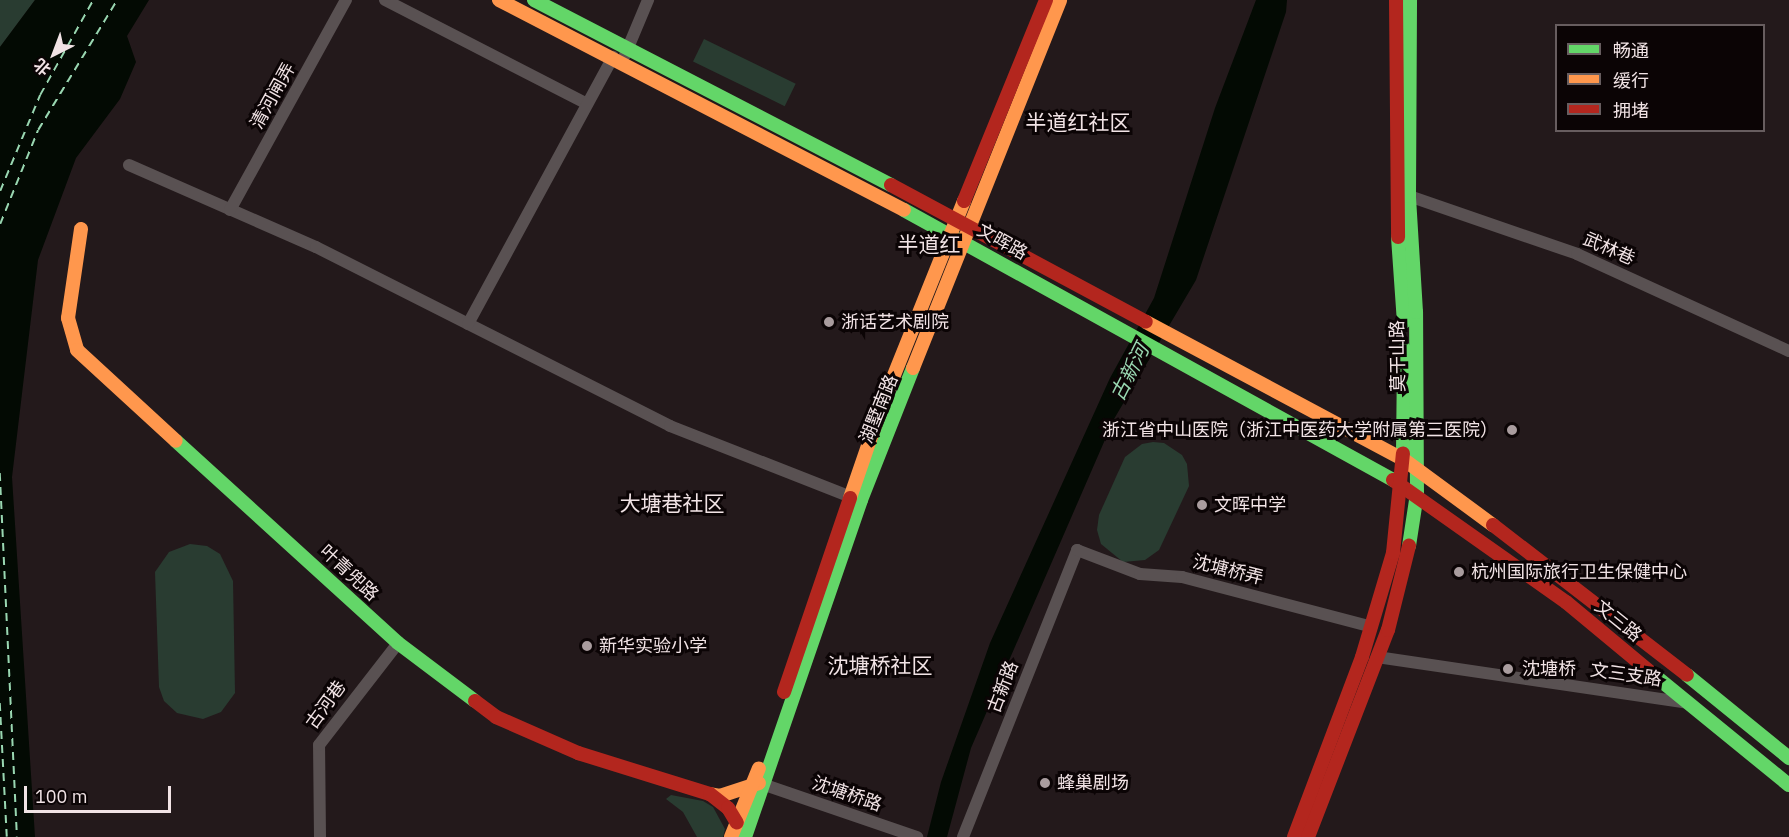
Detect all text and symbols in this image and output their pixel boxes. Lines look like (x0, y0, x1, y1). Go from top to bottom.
north arrow (24, 24, 84, 84)
legend (1555, 24, 1765, 132)
text: 畅通 (1613, 39, 1649, 62)
text: 北 (29, 55, 55, 80)
street label: 清河闸弄 (246, 59, 300, 133)
text: 缓行 (1613, 69, 1649, 92)
text: 拥堵 (1613, 99, 1649, 122)
district label: 半道红社区 (1026, 109, 1130, 135)
street label: 文晖路 (973, 219, 1031, 265)
street label: 武林巷 (1580, 228, 1638, 270)
district label: 半道红 (898, 231, 960, 257)
place label: 浙话艺术剧院 (841, 311, 949, 333)
marker: 浙话艺术剧院 (822, 315, 836, 329)
street label: 莫干山路 (1387, 320, 1409, 392)
water label: 古新河 (1105, 340, 1153, 404)
street label: 湖墅南路 (856, 372, 902, 446)
place label: 浙江省中山医院（浙江中医药大学附属第三医院） (1102, 419, 1498, 441)
marker: 浙江省中山医院（浙江中医药大学附属第三医院） (1503, 421, 1521, 439)
district label: 大塘巷社区 (620, 490, 724, 516)
place label: 文晖中学 (1214, 494, 1286, 516)
marker: 文晖中学 (1195, 498, 1209, 512)
street label: 叶青兜路 (315, 541, 383, 605)
street label: 沈塘桥弄 (1190, 551, 1266, 589)
place label: 杭州国际旅行卫生保健中心 (1471, 561, 1687, 583)
marker: 杭州国际旅行卫生保健中心 (1452, 565, 1466, 579)
street label: 文三路 (1590, 596, 1646, 646)
place label: 新华实验小学 (599, 635, 707, 657)
marker: 新华实验小学 (580, 639, 594, 653)
district label: 沈塘桥社区 (828, 652, 932, 678)
street label: 古新路 (983, 658, 1023, 716)
place label: 沈塘桥 (1522, 658, 1576, 680)
street label: 文三支路 (1589, 659, 1663, 691)
marker: 沈塘桥 (1499, 660, 1517, 678)
street label: 古河巷 (301, 677, 351, 733)
street label: 沈塘桥路 (809, 772, 885, 816)
place label: 蜂巢剧场 (1057, 772, 1129, 794)
scale bar (27, 774, 174, 812)
marker: 蜂巢剧场 (1038, 776, 1052, 790)
text: 100 m (35, 785, 87, 808)

